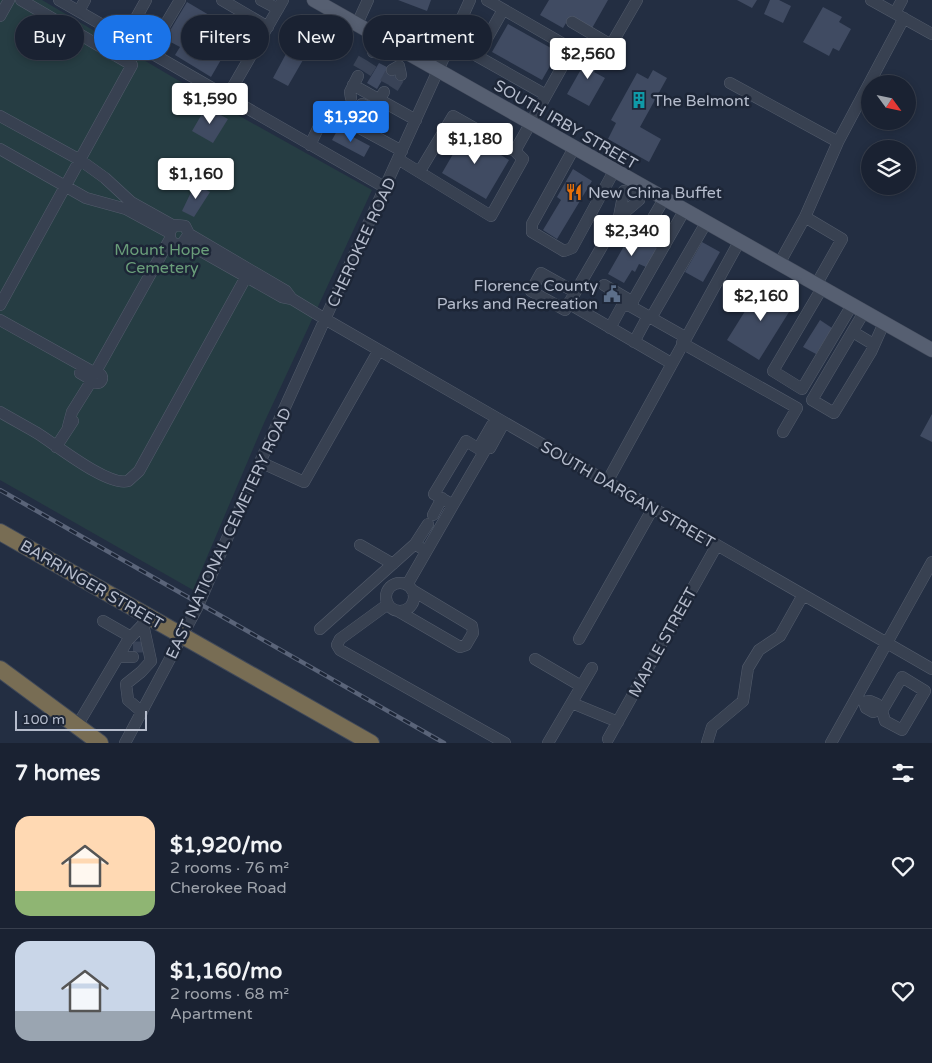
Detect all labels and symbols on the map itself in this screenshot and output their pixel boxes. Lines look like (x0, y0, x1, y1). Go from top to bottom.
pin: $2,560 (547, 38, 629, 80)
north arrow (861, 75, 916, 130)
street label: SOUTH IRBY STREET (490, 76, 641, 174)
pin: $1,590 (169, 82, 251, 125)
building icon: The Belmont (629, 90, 649, 110)
place label: The Belmont (653, 91, 750, 111)
pin: $1,920 (310, 100, 392, 143)
pin: $1,180 (434, 122, 516, 165)
pin: $1,160 (155, 158, 237, 200)
street label: CHEROKEE ROAD (323, 174, 401, 311)
restaurant icon: New China Buffet (564, 182, 584, 202)
place label: New China Buffet (588, 183, 722, 203)
pin: $2,340 (591, 214, 673, 257)
park label: Mount Hope Cemetery (114, 240, 210, 278)
place label: Florence County Parks and Recreation (437, 276, 598, 314)
pin: $2,160 (720, 280, 802, 322)
public building icon: Florence County Parks and Recreation (602, 284, 622, 304)
street label: EAST NATIONAL CEMETERY ROAD (162, 404, 296, 662)
street label: SOUTH DARGAN STREET (537, 437, 718, 553)
street label: BARRINGER STREET (17, 536, 167, 634)
street label: MAPLE STREET (624, 584, 701, 701)
scale bar (15, 708, 148, 731)

